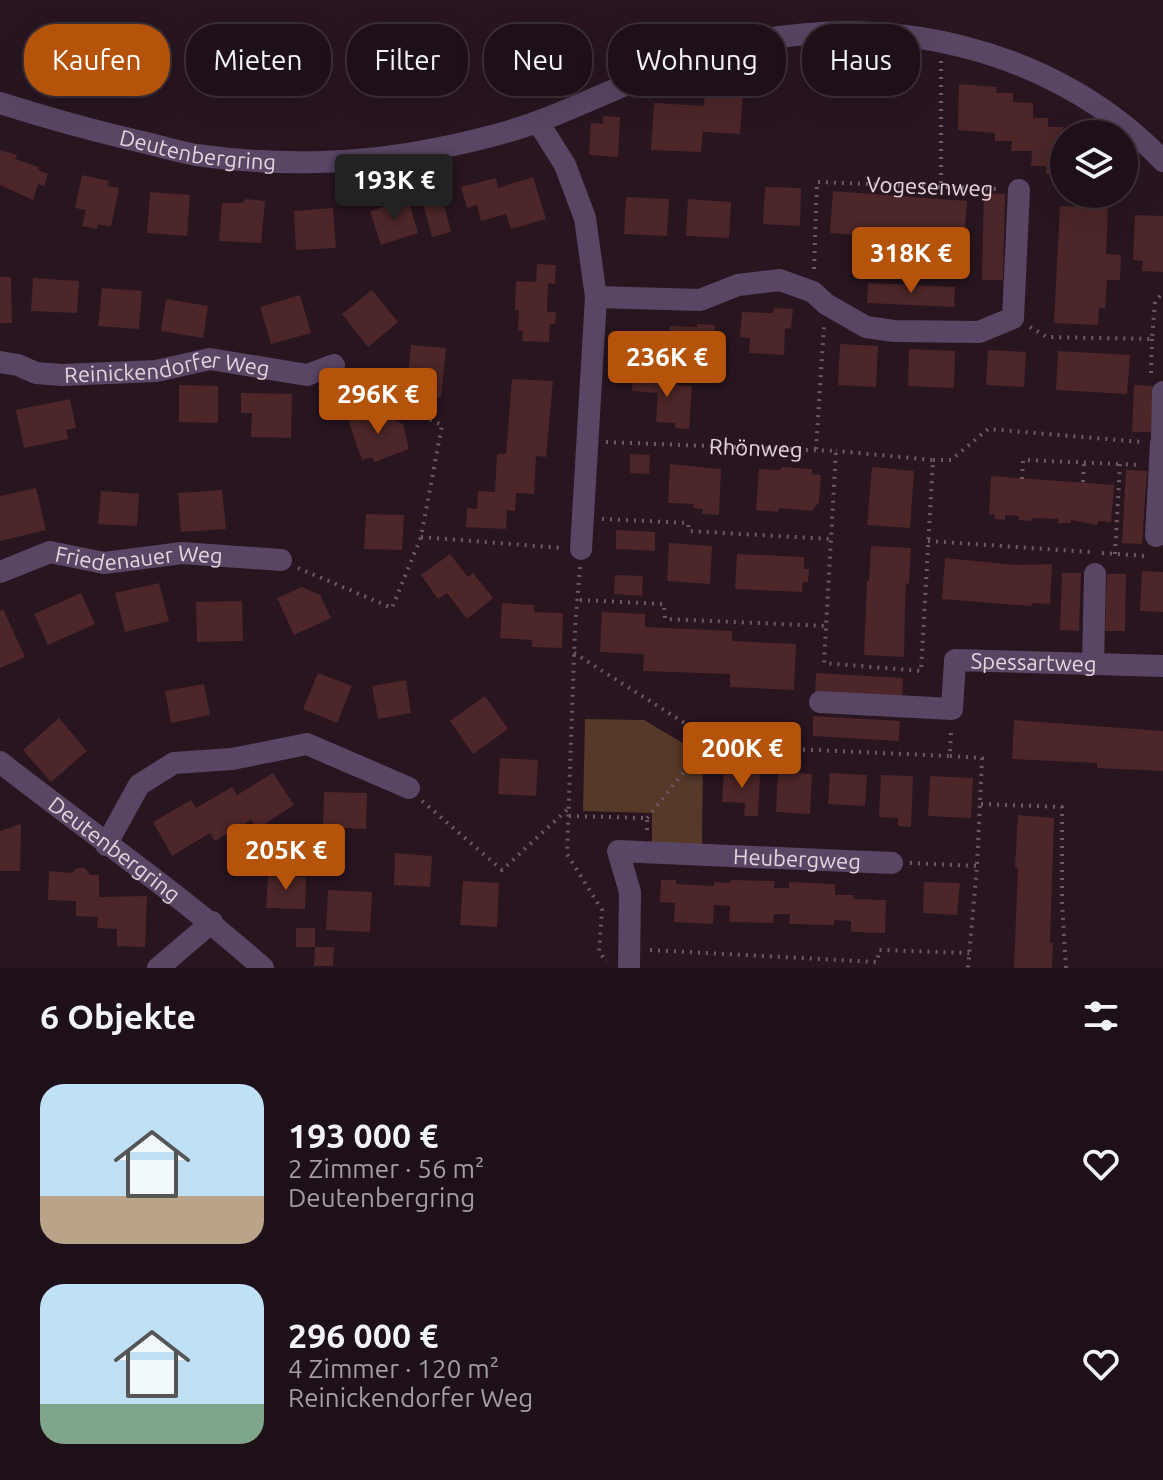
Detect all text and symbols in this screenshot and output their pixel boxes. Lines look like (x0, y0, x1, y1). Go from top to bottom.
chip: Kaufen (24, 24, 170, 96)
chip: Mieten (186, 24, 331, 96)
chip: Filter (347, 24, 468, 96)
chip: Neu (484, 24, 592, 96)
chip: Wohnung (608, 24, 786, 96)
chip: Haus (802, 24, 920, 96)
map controls (1050, 120, 1138, 208)
button: layers (1050, 120, 1138, 208)
street label: Deutenbergring (117, 124, 277, 174)
pin: 193K € (329, 154, 459, 222)
text: 193K € (353, 165, 435, 194)
street label: Vogesenweg (866, 171, 994, 201)
pin: 318K € (846, 227, 976, 295)
text: 318K € (870, 238, 952, 267)
pin: 236K € (602, 331, 732, 399)
text: 236K € (626, 342, 708, 371)
street label: Reinickendorfer Weg (64, 346, 272, 387)
pin: 296K € (313, 368, 443, 436)
text: 296K € (337, 379, 419, 408)
street label: Rhönweg (709, 433, 803, 462)
street label: Friedenauer Weg (53, 540, 224, 575)
street label: Spessartweg (970, 647, 1097, 676)
pin: 200K € (677, 722, 807, 790)
text: 200K € (701, 733, 783, 762)
street label: Deutenbergring (44, 791, 186, 907)
pin: 205K € (221, 824, 351, 892)
text: 205K € (245, 835, 327, 864)
street label: Heubergweg (733, 843, 862, 874)
icon: filters (1079, 994, 1123, 1038)
text: 6 Objekte (40, 997, 196, 1035)
icon: home (104, 1116, 200, 1212)
text: 193 000 € (288, 1116, 438, 1154)
icon: heart (1079, 1142, 1123, 1186)
text: 2 Zimmer · 56 m² (288, 1154, 484, 1183)
text: Deutenbergring (288, 1183, 475, 1212)
icon: home (104, 1316, 200, 1412)
text: 296 000 € (288, 1316, 438, 1354)
icon: heart (1079, 1342, 1123, 1386)
text: 4 Zimmer · 120 m² (288, 1354, 499, 1383)
text: Reinickendorfer Weg (288, 1383, 533, 1412)

